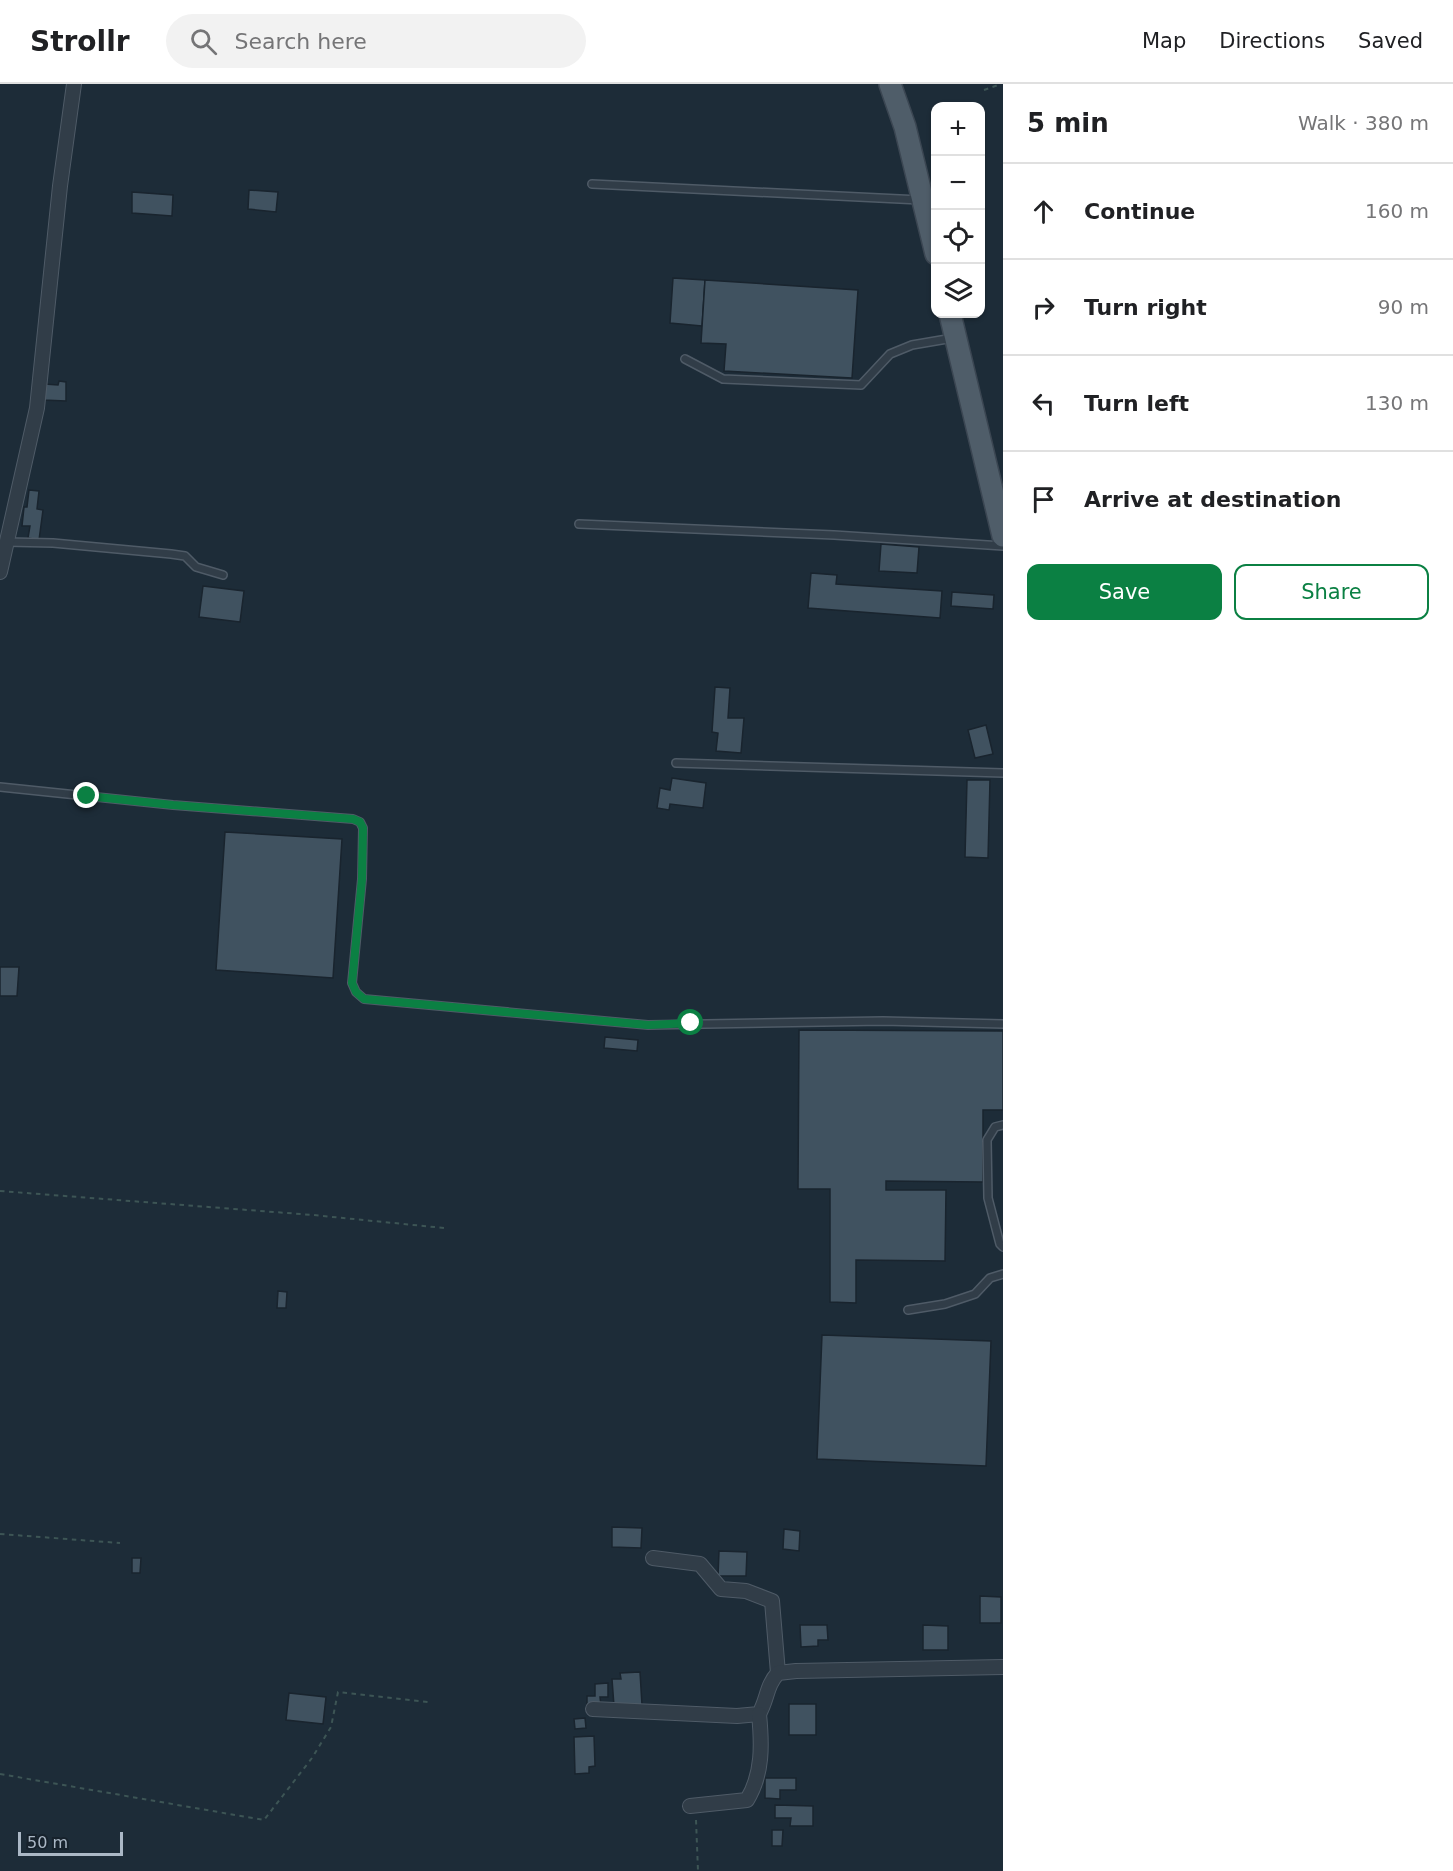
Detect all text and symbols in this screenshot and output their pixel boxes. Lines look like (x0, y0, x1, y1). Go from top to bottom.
search box (166, 14, 586, 68)
text: Strollr (30, 25, 130, 58)
icon: search (187, 25, 220, 58)
text: Search here (235, 29, 367, 54)
text: Map (1142, 29, 1186, 53)
text: Directions (1219, 29, 1325, 53)
text: Saved (1358, 29, 1423, 53)
map controls (931, 102, 985, 318)
button: + (931, 102, 985, 156)
text: 5 min (1027, 108, 1109, 138)
text: Walk · 380 m (1298, 111, 1429, 135)
button: − (931, 156, 985, 210)
icon: ahead (1027, 195, 1060, 228)
text: Continue (1084, 199, 1195, 224)
text: 160 m (1365, 199, 1429, 223)
button: locate (931, 210, 985, 264)
button: layers (931, 264, 985, 318)
icon: right (1027, 291, 1060, 324)
text: Turn right (1084, 295, 1207, 320)
text: 90 m (1378, 295, 1429, 319)
icon: left (1027, 387, 1060, 420)
text: Turn left (1084, 391, 1189, 416)
text: 130 m (1365, 391, 1429, 415)
icon: arrive (1027, 483, 1060, 516)
text: Arrive at destination (1084, 487, 1341, 512)
button: Save (1027, 564, 1222, 620)
button: Share (1234, 564, 1429, 620)
route end (73, 782, 99, 808)
route start (677, 1009, 703, 1035)
scale bar (18, 1829, 123, 1856)
text: 50 m (27, 1833, 68, 1852)

